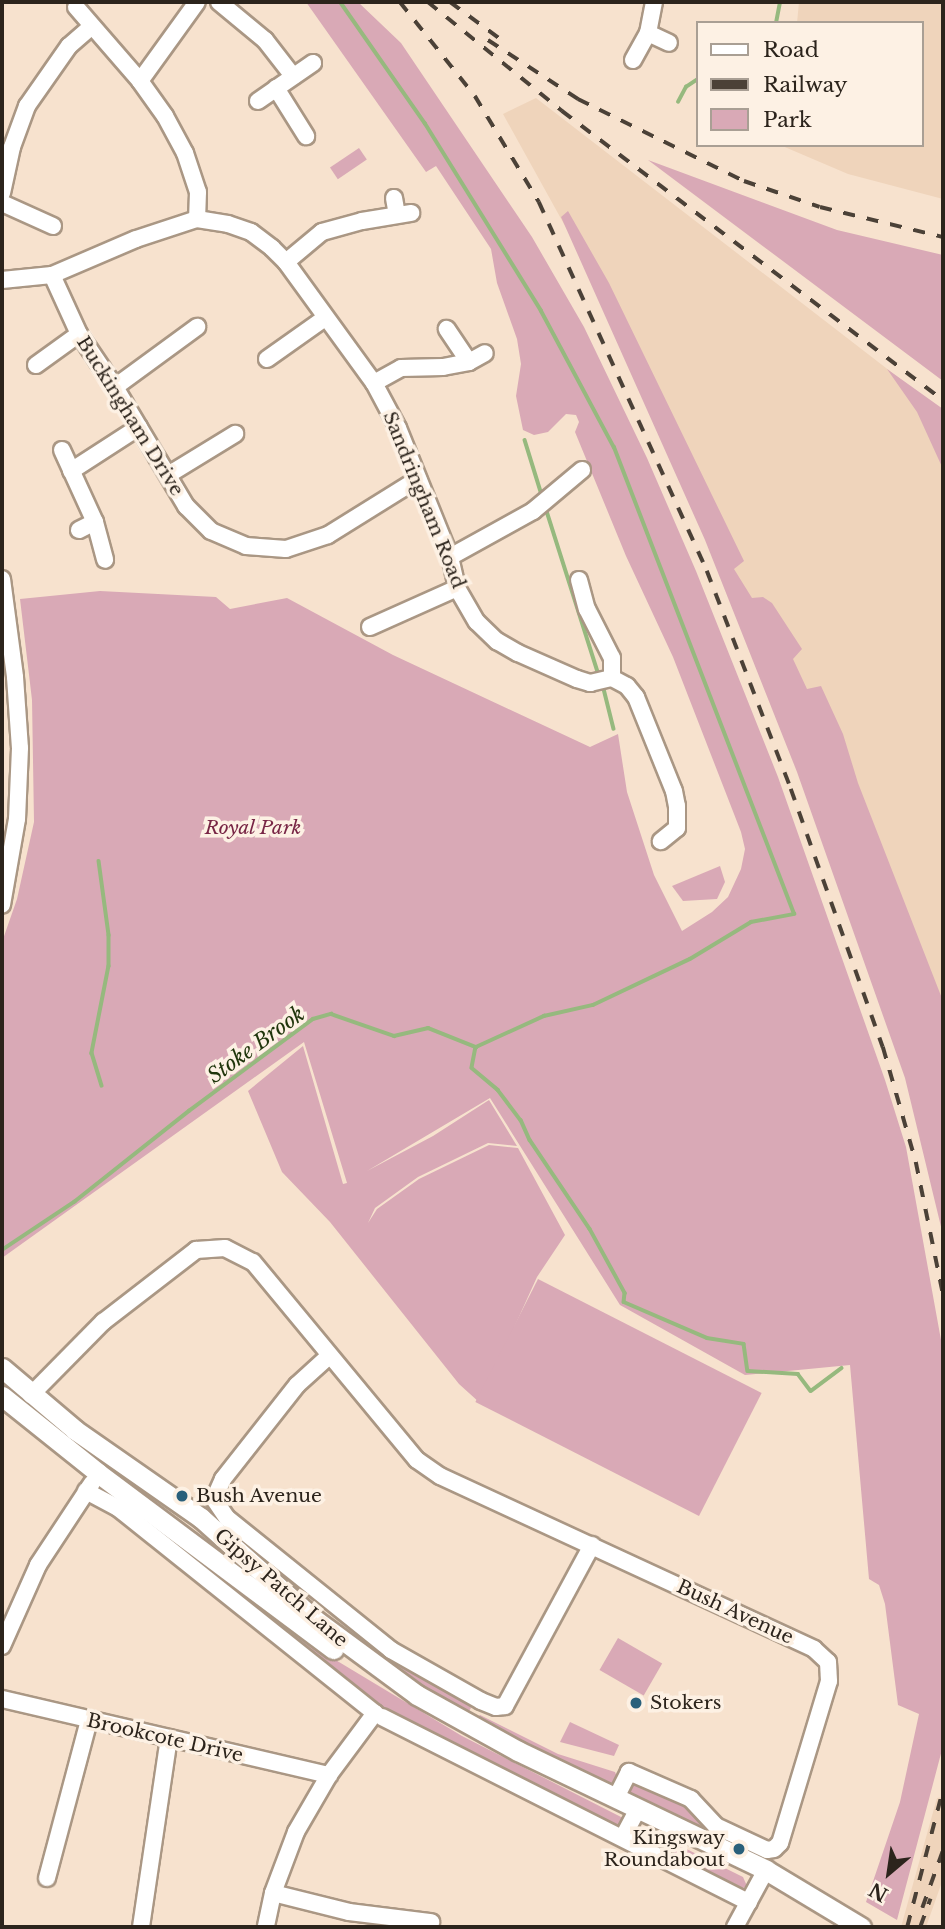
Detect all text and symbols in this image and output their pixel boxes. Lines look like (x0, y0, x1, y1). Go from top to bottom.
legend (696, 21, 924, 147)
text: Road (763, 37, 819, 63)
text: Railway (763, 72, 847, 98)
text: Park (763, 107, 812, 133)
street label: Buckingham Drive (72, 332, 188, 500)
street label: Sandringham Road (378, 408, 470, 592)
park label: Royal Park (204, 817, 302, 839)
water label: Stoke Brook (202, 1001, 310, 1089)
place label: Bush Avenue (196, 1485, 323, 1507)
marker: Bush Avenue (174, 1488, 190, 1504)
street label: Gipsy Patch Lane (210, 1524, 352, 1652)
street label: Bush Avenue (673, 1575, 797, 1649)
place label: Stokers (650, 1692, 721, 1714)
marker: Stokers (628, 1695, 644, 1711)
street label: Brookcote Drive (85, 1709, 245, 1767)
place label: Kingsway Roundabout (604, 1827, 725, 1871)
north arrow (854, 1838, 924, 1908)
marker: Kingsway Roundabout (731, 1841, 747, 1857)
text: N (865, 1877, 892, 1906)

